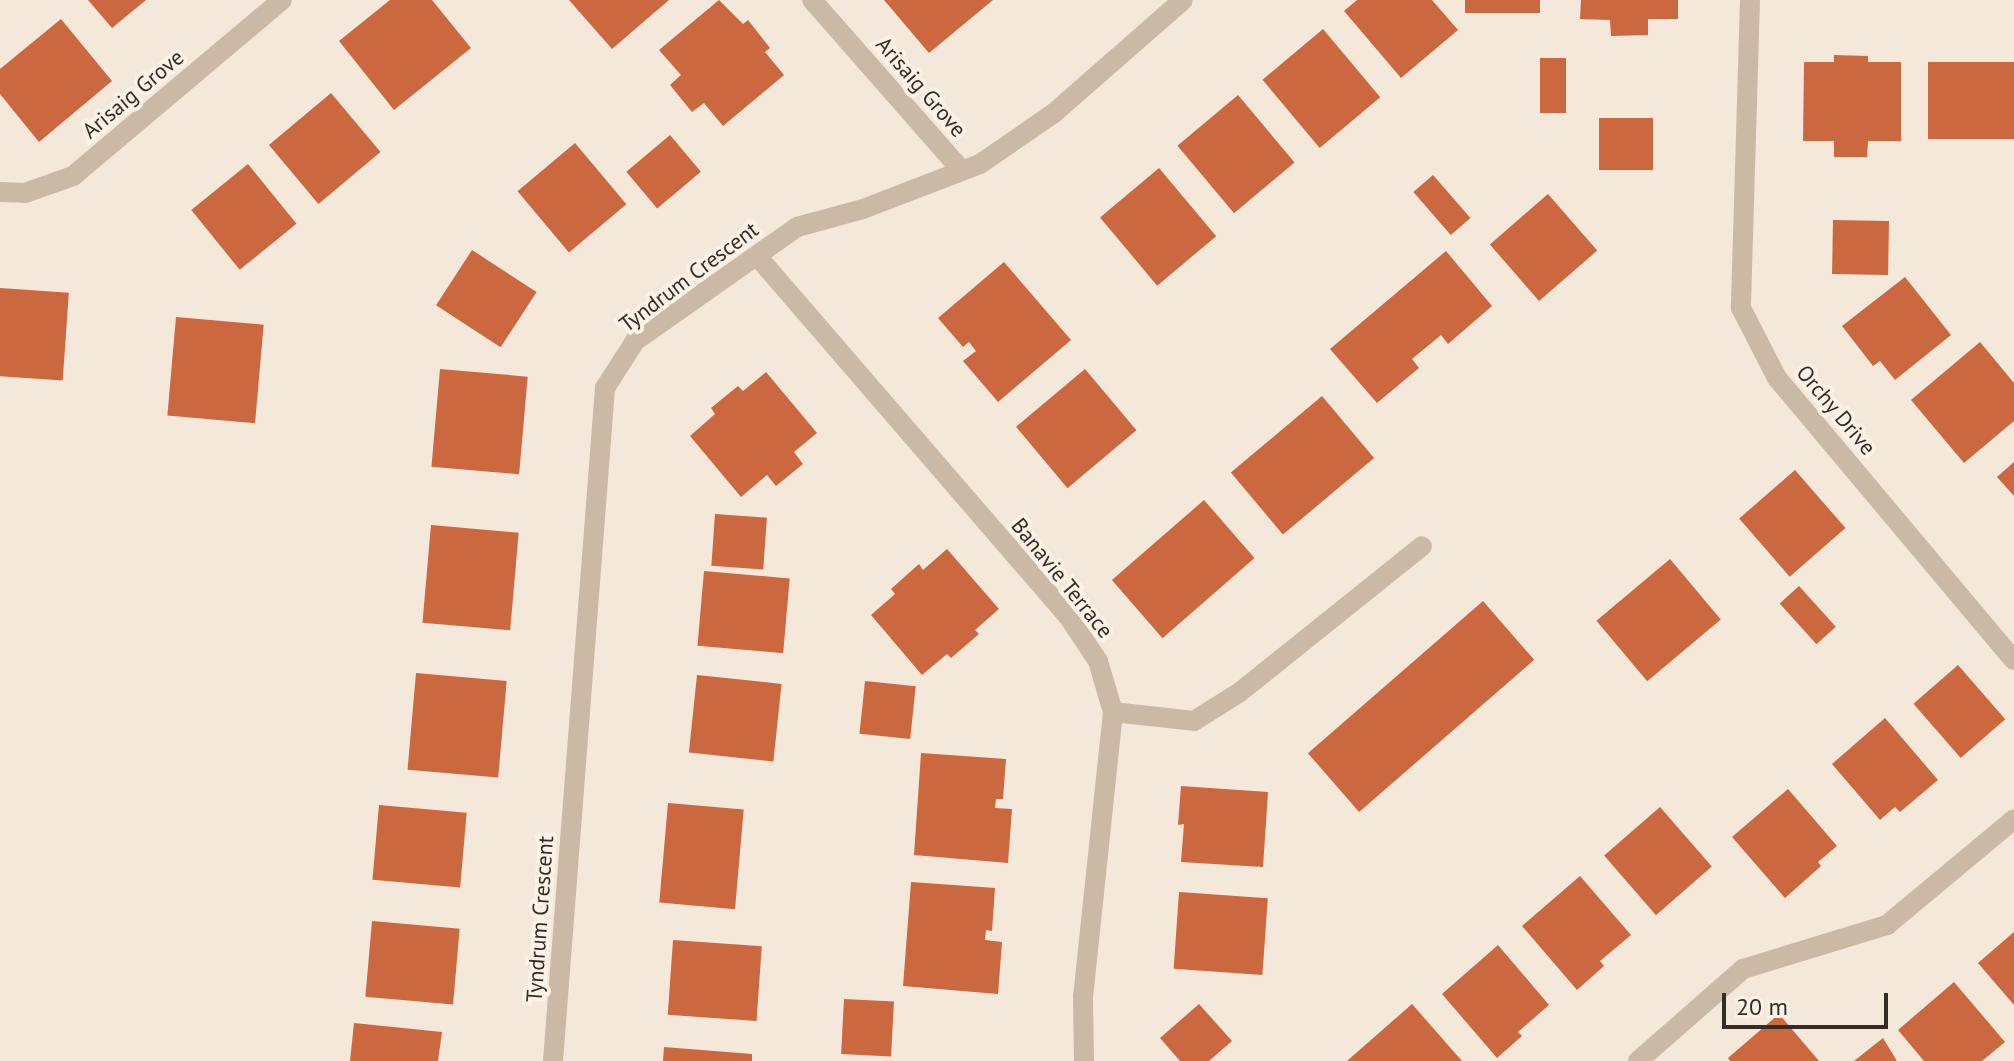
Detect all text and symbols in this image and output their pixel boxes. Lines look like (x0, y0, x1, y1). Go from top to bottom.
street label: Arisaig Grove (870, 32, 972, 142)
street label: Arisaig Grove (77, 44, 189, 144)
street label: Tyndrum Crescent (614, 216, 764, 338)
street label: Orchy Drive (1791, 359, 1881, 461)
street label: Banavie Terrace (1005, 512, 1119, 644)
street label: Tyndrum Crescent (521, 835, 559, 1003)
scale bar (1726, 977, 1892, 1027)
text: 20 m (1736, 991, 1788, 1022)

